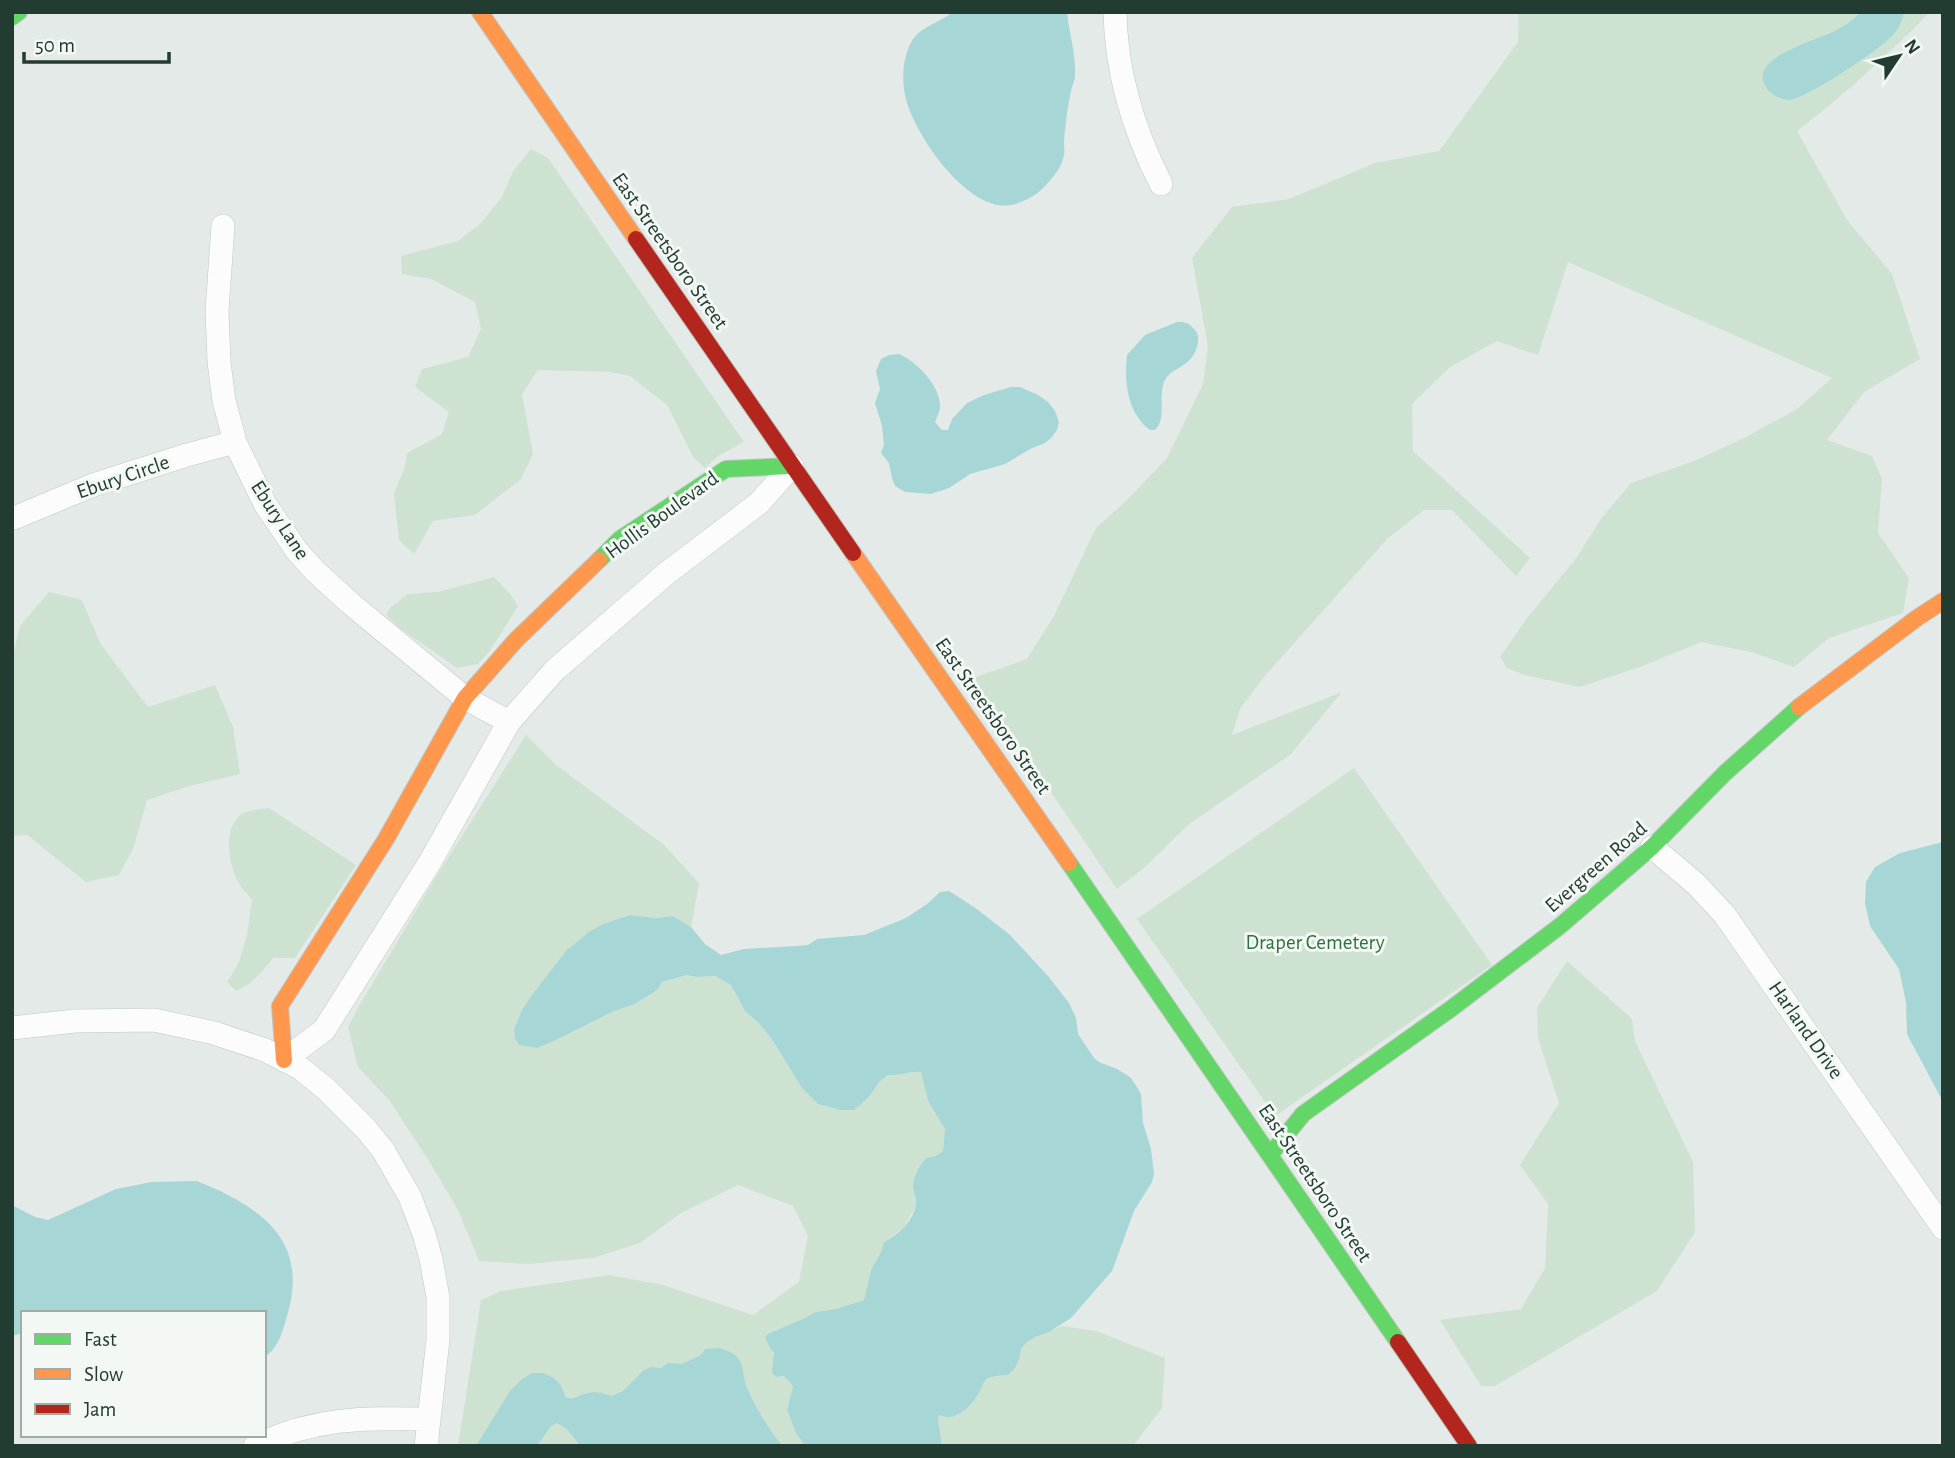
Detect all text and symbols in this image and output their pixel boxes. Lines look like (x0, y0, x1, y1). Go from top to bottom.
scale bar (24, 21, 170, 65)
north arrow (1864, 21, 1934, 91)
text: 50 m (35, 35, 75, 56)
text: N (1900, 36, 1923, 58)
street label: East Streetsboro Street (608, 169, 732, 333)
street label: Ebury Circle (74, 451, 172, 503)
street label: Hollis Boulevard (602, 467, 722, 563)
street label: Ebury Lane (247, 477, 313, 563)
street label: East Streetsboro Street (931, 634, 1055, 798)
street label: Evergreen Road (1541, 817, 1651, 917)
park label: Draper Cemetery (1245, 932, 1385, 953)
street label: Harland Drive (1765, 977, 1847, 1083)
street label: East Streetsboro Street (1254, 1100, 1376, 1266)
legend (21, 1311, 266, 1437)
text: Fast (84, 1329, 117, 1350)
text: Slow (84, 1364, 123, 1385)
text: Jam (84, 1399, 116, 1420)

